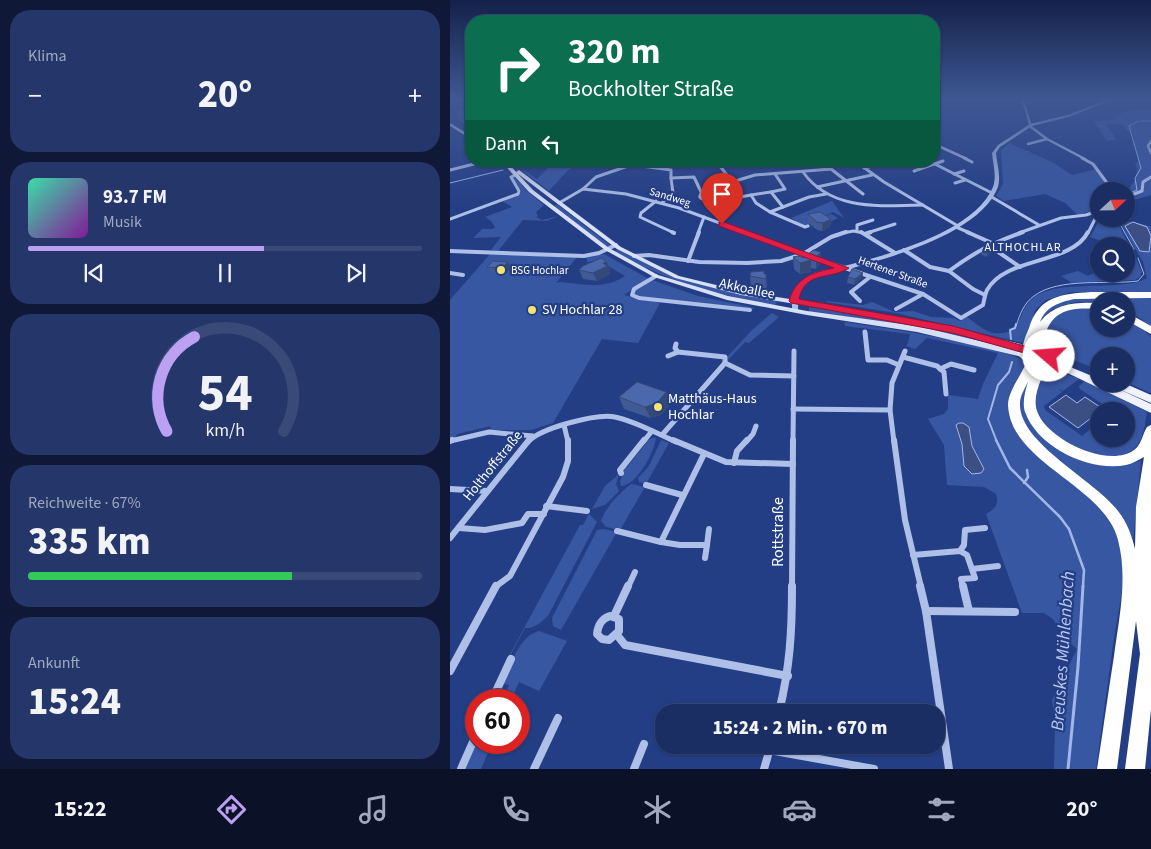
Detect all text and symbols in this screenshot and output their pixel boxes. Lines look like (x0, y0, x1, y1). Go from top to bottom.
text: 320 m (568, 27, 660, 77)
icon: right (485, 35, 550, 100)
text: Klima (28, 45, 67, 67)
text: 20° (198, 68, 252, 122)
text: Bockholter Straße (568, 73, 734, 105)
text: − (28, 76, 42, 116)
text: + (408, 76, 422, 116)
icon: left (537, 130, 565, 158)
text: Dann (485, 131, 527, 158)
pin (701, 173, 743, 224)
icon: arrive (708, 180, 736, 208)
north arrow (1090, 182, 1135, 228)
map controls (1090, 182, 1135, 447)
text: 93.7 FM (103, 184, 167, 211)
street label: Sandweg (648, 184, 693, 210)
text: Musik (103, 211, 142, 233)
button: search (1090, 237, 1135, 282)
district label: ALTHOCHLAR (984, 239, 1062, 256)
street label: Hertener Straße (856, 252, 930, 292)
icon: previous (80, 259, 108, 287)
icon: pause (211, 259, 239, 287)
icon: next (342, 259, 370, 287)
place label: BSG Hochlar (511, 263, 569, 278)
marker: BSG Hochlar (495, 264, 507, 276)
street label: Akkoallee (717, 273, 777, 305)
button: layers (1090, 292, 1135, 337)
place label: SV Hochlar 28 (542, 300, 622, 320)
marker: SV Hochlar 28 (526, 304, 538, 316)
position arrow (1022, 329, 1074, 381)
button: + (1090, 347, 1135, 392)
text: 54 (198, 357, 252, 431)
place label: Matthäus-Haus Hochlar (668, 389, 757, 425)
marker: Matthäus-Haus Hochlar (652, 401, 664, 413)
button: − (1090, 402, 1135, 447)
text: km/h (205, 418, 245, 443)
street label: Holthoffstraße (458, 427, 528, 505)
text: Reichweite · 67% (28, 492, 141, 514)
street label: Rottstraße (767, 497, 789, 567)
text: 335 km (28, 515, 150, 569)
water label: Breuskes Mühlenbach (1045, 570, 1081, 732)
text: Ankunft (28, 652, 80, 674)
text: 15:24 (28, 675, 121, 729)
speed limit sign: 60 (465, 689, 530, 754)
text: 15:24 · 2 Min. · 670 m (713, 715, 887, 742)
icon: directions (214, 792, 249, 827)
icon: music (356, 792, 391, 827)
icon: phone (498, 792, 533, 827)
icon: climate (640, 792, 675, 827)
icon: car (782, 792, 817, 827)
icon: filters (924, 792, 959, 827)
text: 15:22 (54, 793, 107, 825)
text: 20° (1066, 793, 1097, 825)

